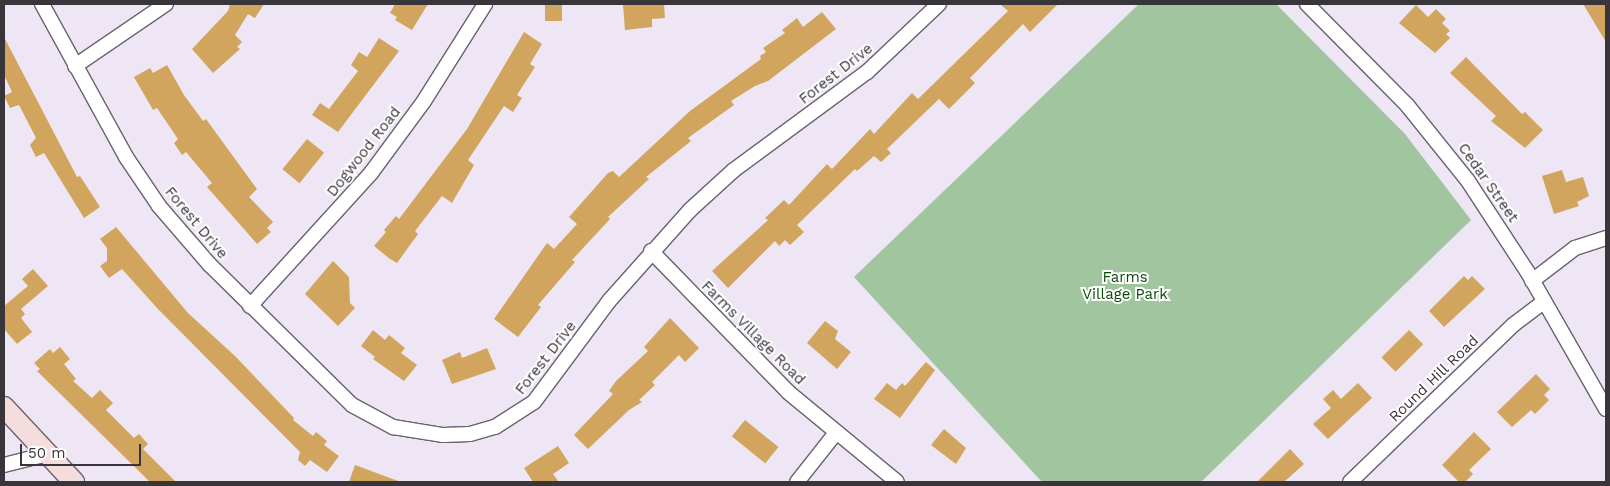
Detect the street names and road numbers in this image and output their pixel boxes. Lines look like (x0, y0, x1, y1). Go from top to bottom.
street label: Forest Drive (796, 40, 876, 108)
street label: Dogwood Road (323, 103, 405, 201)
street label: Cedar Street (1454, 140, 1522, 226)
street label: Forest Drive (161, 183, 231, 263)
street label: Farms Village Road (697, 277, 809, 389)
street label: Forest Drive (512, 318, 580, 398)
street label: Round Hill Road (1385, 332, 1483, 426)

